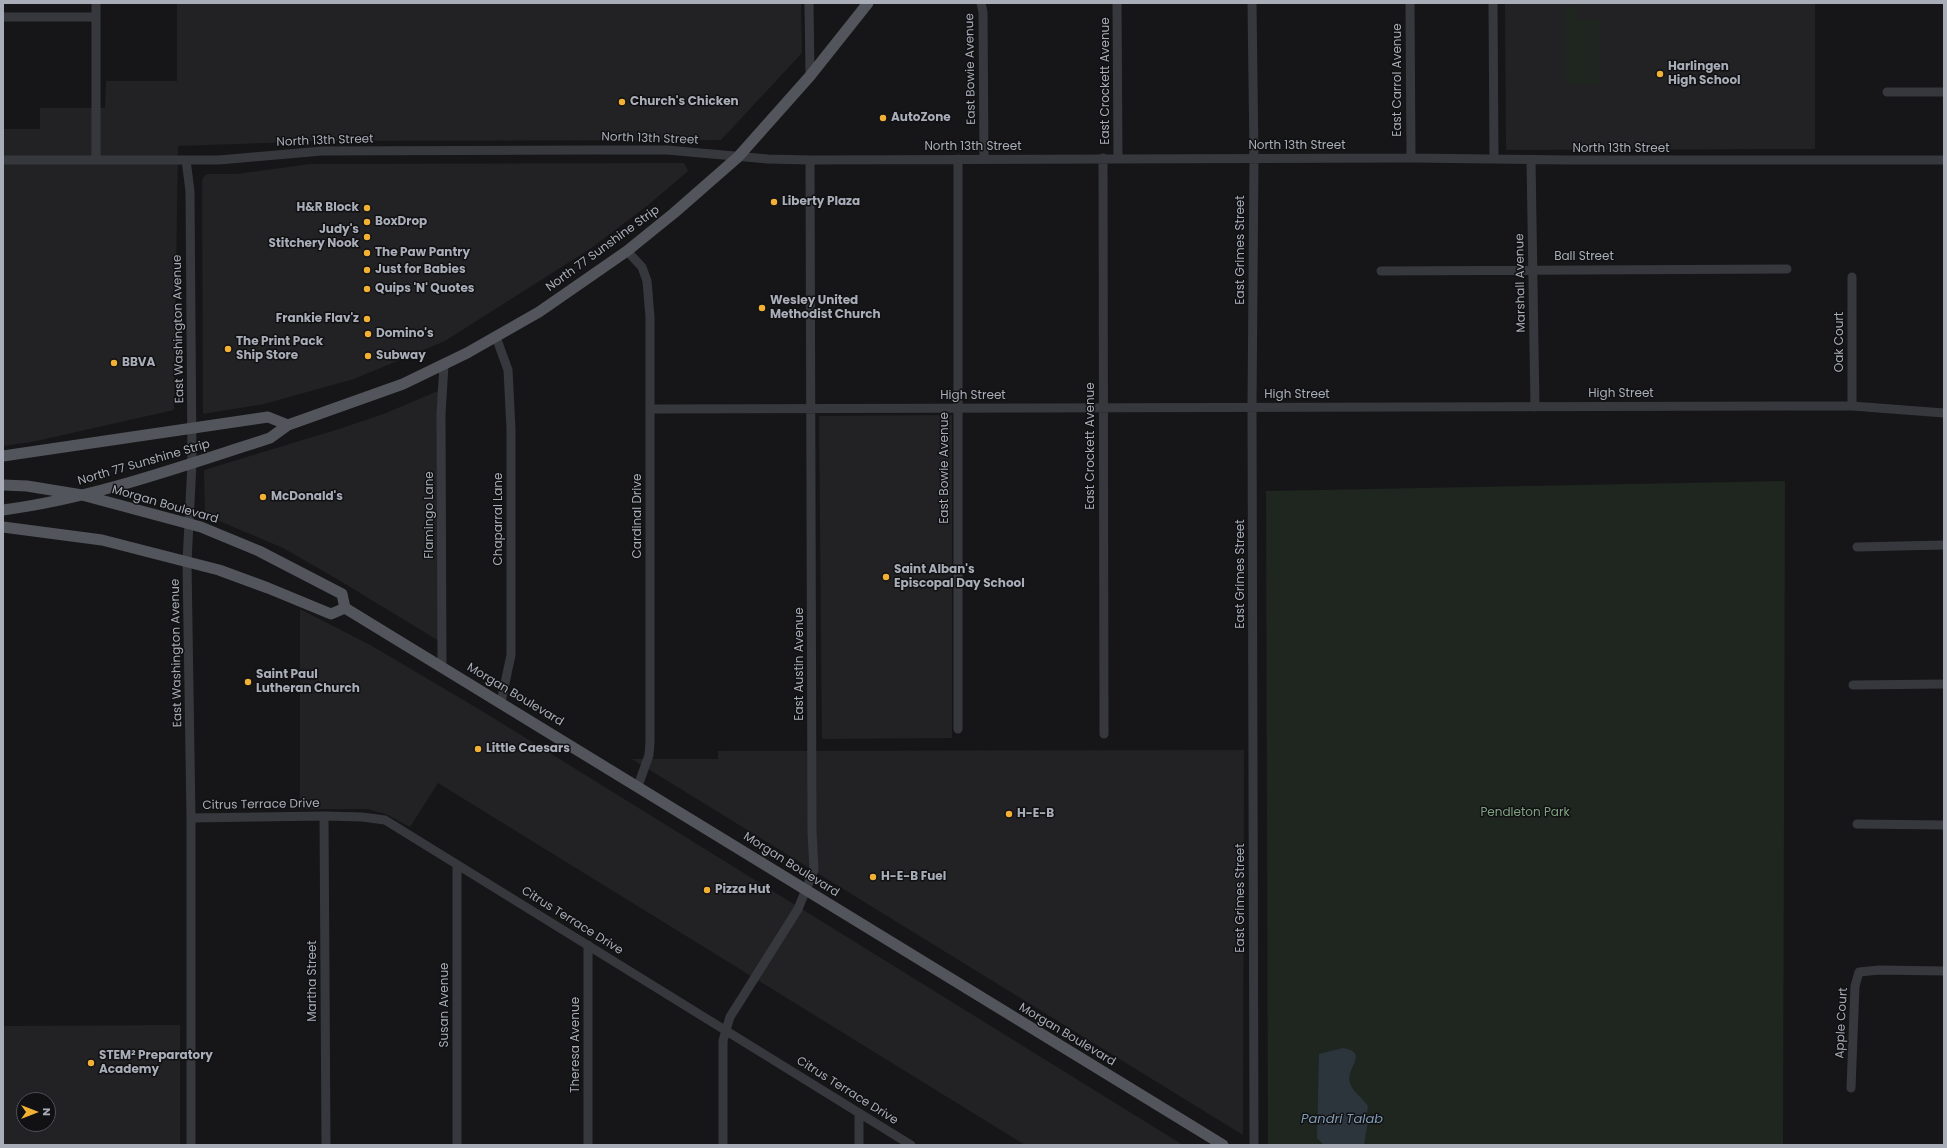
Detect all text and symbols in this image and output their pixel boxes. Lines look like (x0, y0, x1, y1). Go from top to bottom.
street label: East Bowie Avenue (963, 13, 979, 125)
street label: East Crockett Avenue (1099, 17, 1113, 145)
street label: East Carrol Avenue (1391, 23, 1405, 137)
place label: Harlingen High School (1668, 60, 1741, 88)
marker: Harlingen High School (1655, 69, 1665, 79)
place label: Church's Chicken (630, 95, 739, 109)
marker: Church's Chicken (617, 97, 627, 107)
place label: AutoZone (891, 111, 951, 125)
marker: AutoZone (878, 113, 888, 123)
street label: North 13th Street (601, 130, 699, 148)
street label: North 13th Street (276, 132, 374, 150)
street label: North 13th Street (1248, 139, 1346, 153)
street label: North 13th Street (924, 140, 1022, 154)
street label: North 13th Street (1572, 142, 1670, 156)
place label: Liberty Plaza (782, 195, 860, 209)
street label: East Grimes Street (1234, 195, 1248, 305)
marker: Liberty Plaza (769, 197, 779, 207)
place label: H&R Block (297, 201, 359, 215)
marker: H&R Block (362, 203, 372, 213)
street label: North 77 Sunshine Strip (543, 203, 663, 295)
place label: BoxDrop (375, 215, 427, 229)
marker: BoxDrop (362, 217, 372, 227)
place label: Judy's Stitchery Nook (269, 223, 359, 251)
marker: Judy's Stitchery Nook (362, 232, 372, 242)
street label: Marshall Avenue (1513, 233, 1529, 333)
place label: The Paw Pantry (375, 246, 470, 260)
marker: The Paw Pantry (362, 248, 372, 258)
street label: Ball Street (1554, 250, 1614, 264)
street label: East Washington Avenue (171, 255, 187, 403)
place label: Just for Babies (375, 263, 466, 277)
marker: Just for Babies (362, 265, 372, 275)
place label: Quips 'N' Quotes (375, 282, 474, 296)
marker: Quips 'N' Quotes (362, 284, 372, 294)
place label: Wesley United Methodist Church (770, 294, 881, 322)
marker: Wesley United Methodist Church (757, 303, 767, 313)
place label: Frankie Flav'z (276, 312, 359, 326)
street label: Oak Court (1833, 312, 1847, 372)
marker: Frankie Flav'z (362, 314, 372, 324)
place label: Domino's (376, 327, 434, 341)
marker: Domino's (363, 329, 373, 339)
place label: The Print Pack Ship Store (236, 335, 323, 363)
marker: The Print Pack Ship Store (223, 344, 233, 354)
place label: Subway (376, 349, 426, 363)
marker: Subway (363, 351, 373, 361)
place label: BBVA (122, 356, 155, 370)
marker: BBVA (109, 358, 119, 368)
street label: East Crockett Avenue (1084, 382, 1098, 510)
street label: High Street (1588, 387, 1654, 401)
street label: High Street (1264, 388, 1330, 402)
street label: High Street (940, 389, 1006, 403)
street label: East Bowie Avenue (938, 412, 952, 524)
street label: North 77 Sunshine Strip (76, 437, 212, 489)
street label: Flamingo Lane (423, 471, 437, 559)
street label: Chaparral Lane (492, 473, 506, 565)
street label: Cardinal Drive (631, 474, 645, 558)
street label: Morgan Boulevard (110, 483, 220, 527)
place label: McDonald's (271, 490, 343, 504)
marker: McDonald's (258, 492, 268, 502)
street label: East Grimes Street (1234, 519, 1248, 629)
place label: Saint Alban's Episcopal Day School (894, 563, 1025, 591)
marker: Saint Alban's Episcopal Day School (881, 572, 891, 582)
street label: East Washington Avenue (169, 579, 185, 727)
street label: East Austin Avenue (793, 607, 807, 721)
street label: Morgan Boulevard (464, 660, 566, 730)
place label: Saint Paul Lutheran Church (256, 668, 360, 696)
marker: Saint Paul Lutheran Church (243, 677, 253, 687)
place label: Little Caesars (486, 742, 570, 756)
marker: Little Caesars (473, 744, 483, 754)
street label: Citrus Terrace Drive (202, 797, 320, 813)
park label: Pendleton Park (1480, 806, 1570, 820)
place label: H-E-B (1017, 807, 1054, 821)
marker: H-E-B (1004, 809, 1014, 819)
street label: Morgan Boulevard (740, 830, 842, 900)
street label: East Grimes Street (1234, 843, 1248, 953)
place label: H-E-B Fuel (881, 870, 946, 884)
marker: H-E-B Fuel (868, 872, 878, 882)
place label: Pizza Hut (715, 883, 770, 897)
street label: Citrus Terrace Drive (518, 884, 626, 958)
marker: Pizza Hut (702, 885, 712, 895)
street label: Martha Street (306, 940, 320, 1022)
street label: Susan Avenue (438, 962, 452, 1048)
street label: Apple Court (1833, 987, 1851, 1059)
street label: Theresa Avenue (569, 997, 583, 1093)
street label: Morgan Boulevard (1016, 1000, 1118, 1070)
place label: STEM² Preparatory Academy (99, 1049, 213, 1077)
street label: Citrus Terrace Drive (793, 1054, 901, 1128)
marker: STEM² Preparatory Academy (86, 1058, 96, 1068)
north arrow (16, 1092, 56, 1132)
text: N (39, 1108, 55, 1116)
water label: Pandri Talab (1301, 1112, 1383, 1128)

